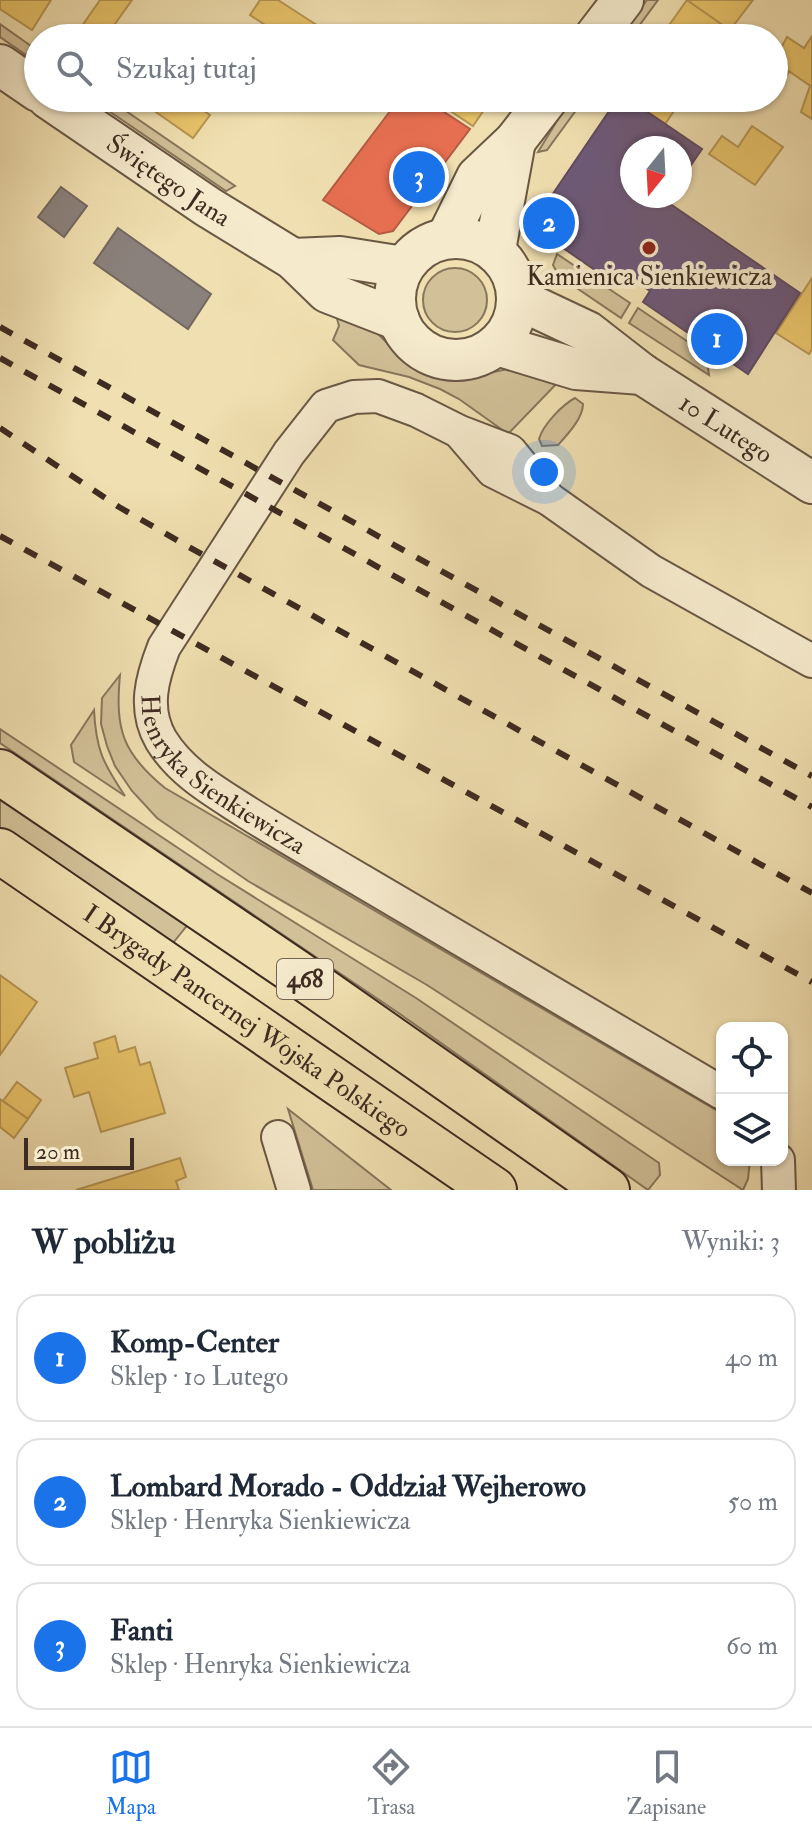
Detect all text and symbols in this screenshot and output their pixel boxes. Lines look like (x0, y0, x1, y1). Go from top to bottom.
search box (24, 24, 788, 112)
icon: search (52, 46, 96, 90)
text: Szukaj tutaj (116, 50, 257, 87)
street label: Świętego Jana (100, 126, 236, 234)
north arrow (620, 136, 692, 208)
pin: 3 (393, 147, 445, 207)
pin: 2 (523, 193, 575, 253)
marker: Kamienica Sienkiewicza (640, 239, 658, 257)
place label: Kamienica Sienkiewicza (526, 261, 772, 293)
pin: 1 (691, 309, 743, 369)
street label: 10 Lutego (673, 387, 779, 471)
your location (524, 452, 564, 492)
street label: Henryka Sienkiewicza (134, 694, 312, 862)
street label: I Brygady Pancernej Wojska Polskiego (77, 898, 417, 1145)
road number: 468 (277, 959, 333, 999)
map controls (716, 1022, 788, 1166)
button: locate (716, 1022, 788, 1094)
button: layers (716, 1094, 788, 1166)
scale bar (24, 1134, 134, 1170)
text: 20 m (36, 1138, 80, 1166)
text: W pobliżu (32, 1221, 176, 1264)
text: Wyniki: 3 (682, 1226, 780, 1258)
text: Komp-Center (110, 1324, 279, 1361)
text: 1 (55, 1342, 65, 1374)
text: 40 m (725, 1342, 778, 1374)
text: Sklep · 10 Lutego (110, 1361, 288, 1393)
text: Lombard Morado - Oddział Wejherowo (110, 1468, 586, 1505)
text: 2 (53, 1486, 67, 1518)
text: 50 m (728, 1486, 778, 1518)
text: Sklep · Henryka Sienkiewicza (110, 1505, 410, 1537)
text: Fanti (110, 1612, 173, 1649)
text: 3 (55, 1630, 65, 1662)
text: 60 m (726, 1630, 778, 1662)
text: Sklep · Henryka Sienkiewicza (110, 1649, 410, 1681)
tab: Mapa (106, 1745, 156, 1821)
tab: Trasa (368, 1745, 415, 1821)
tab: Zapisane (627, 1745, 706, 1821)

